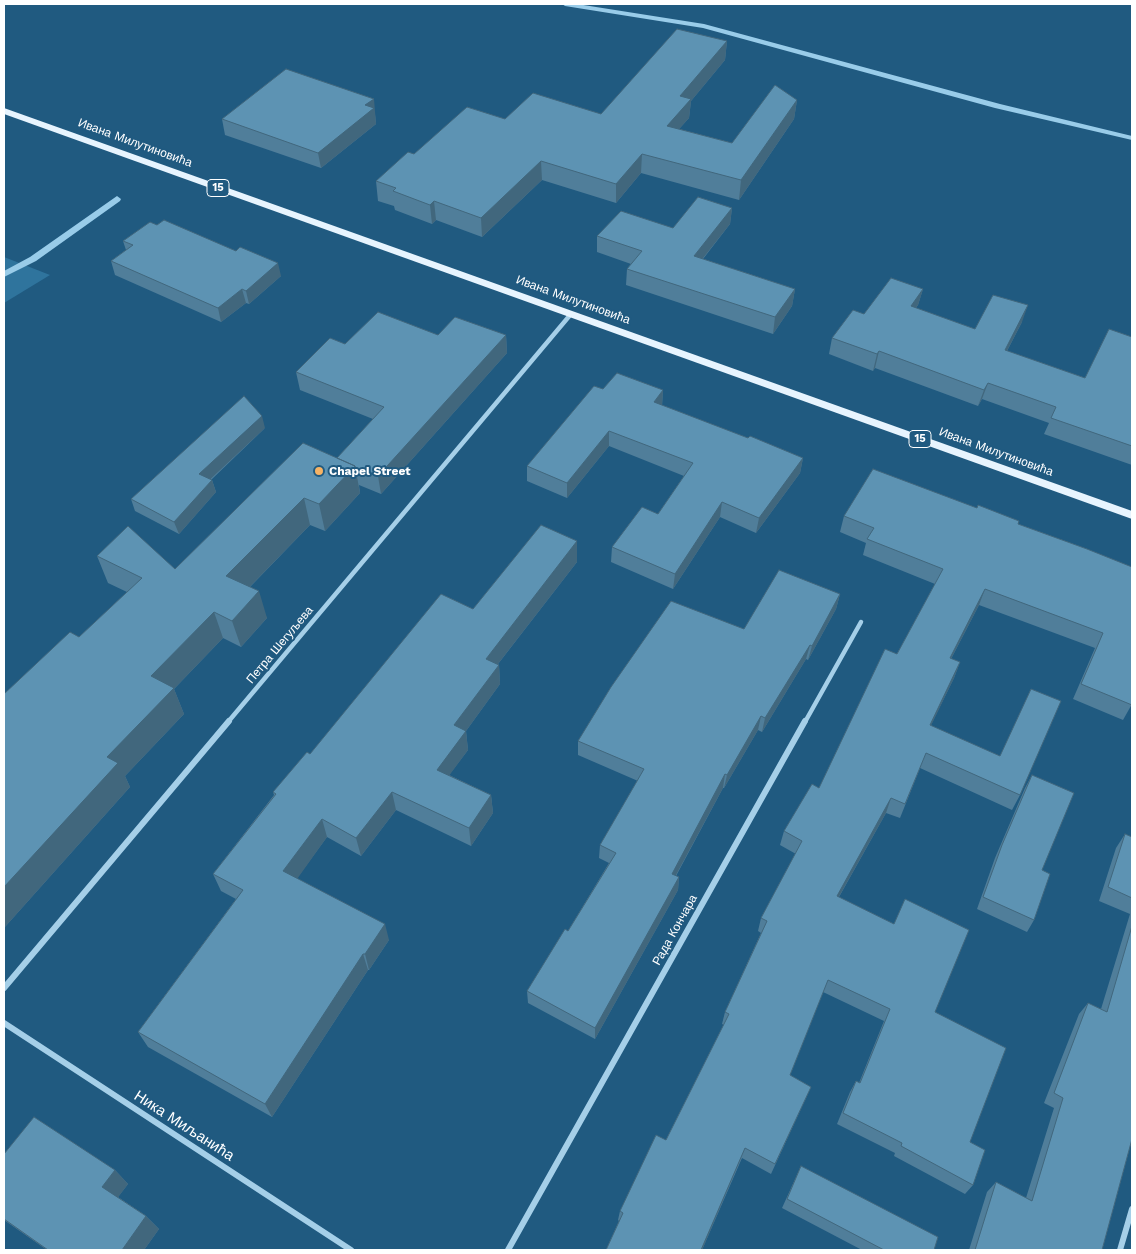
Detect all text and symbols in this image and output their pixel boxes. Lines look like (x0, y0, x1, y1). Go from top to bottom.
street label: Ивана Милутиновића (76, 116, 194, 170)
road number: 15 (207, 180, 229, 197)
street label: Ивана Милутиновића (514, 273, 632, 327)
street label: Ивана Милутиновића (937, 425, 1055, 479)
road number: 15 (909, 430, 931, 448)
place label: Chapel Street (329, 464, 411, 478)
marker: Chapel Street (313, 465, 325, 477)
street label: Петра Шегуљева (244, 603, 316, 687)
street label: Рада Кончара (650, 892, 700, 968)
street label: Ника Миљанића (131, 1087, 237, 1165)

